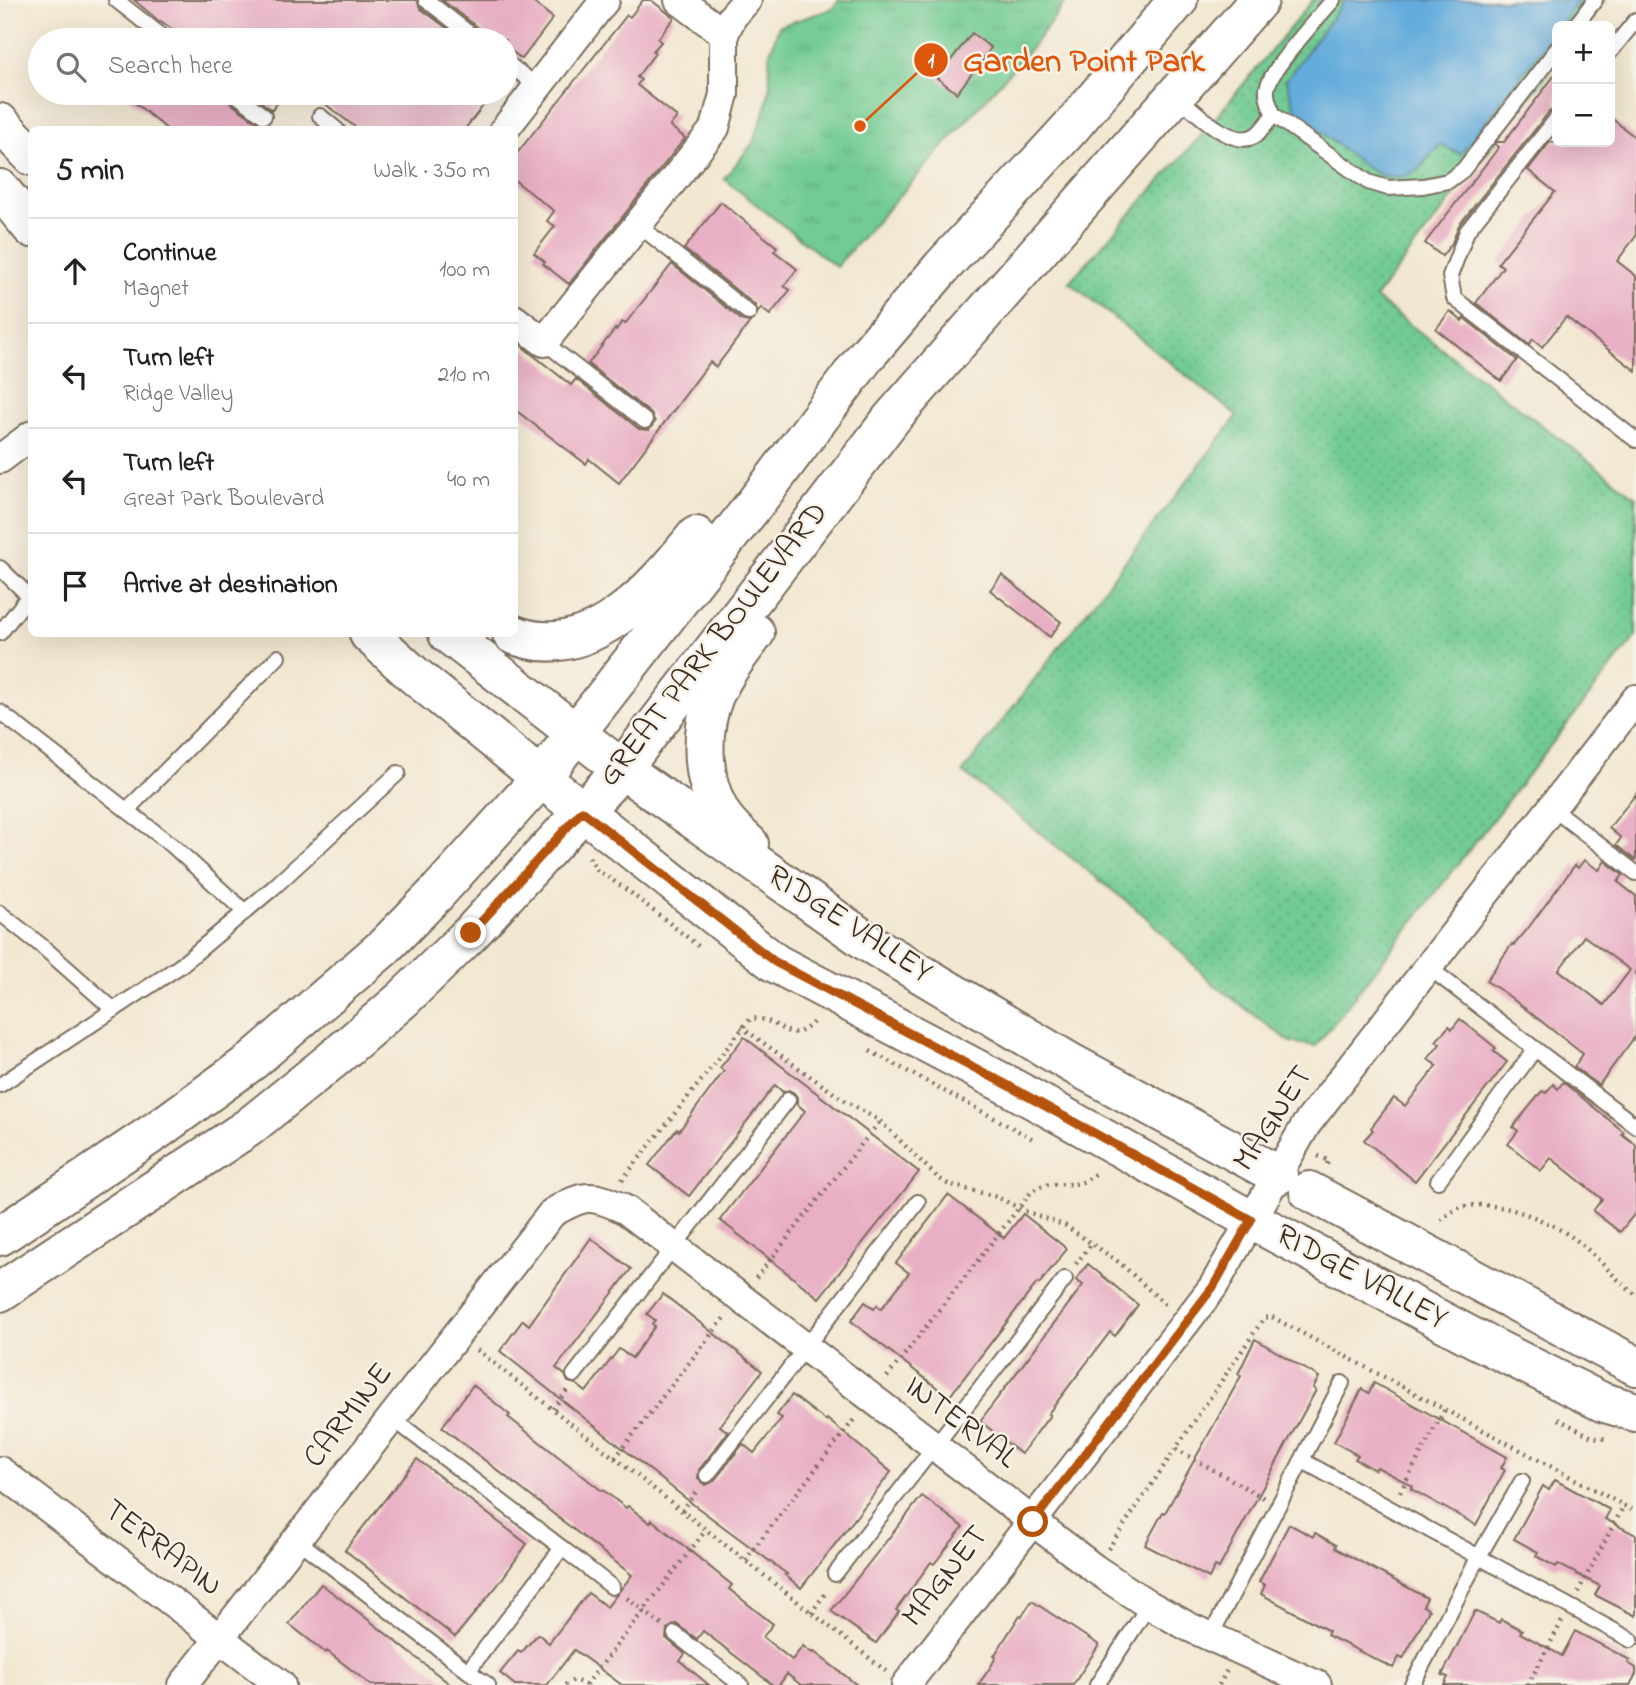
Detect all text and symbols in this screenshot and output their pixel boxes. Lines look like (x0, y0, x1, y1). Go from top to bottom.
map controls (1552, 21, 1615, 147)
button: + (1552, 21, 1615, 84)
search box (28, 28, 518, 105)
callout: Garden Point Park (914, 33, 1219, 87)
text: Garden Point Park (963, 39, 1206, 87)
text: 1 (928, 47, 935, 77)
icon: search (52, 48, 90, 86)
text: Search here (108, 48, 233, 86)
button: − (1552, 84, 1615, 147)
text: 5 min (56, 150, 124, 194)
text: Walk · 350 m (373, 155, 490, 188)
text: Continue (123, 235, 216, 273)
icon: ahead (56, 252, 94, 290)
text: 100 m (439, 254, 490, 287)
text: Magnet (123, 273, 189, 306)
text: Turn left (123, 340, 214, 378)
icon: left (56, 357, 94, 395)
text: 210 m (438, 359, 490, 392)
text: Ridge Valley (123, 378, 233, 411)
text: Turn left (123, 445, 214, 483)
icon: left (56, 462, 94, 500)
text: 40 m (447, 464, 490, 497)
text: Great Park Boulevard (123, 483, 324, 516)
street label: GREAT PARK BOULEVARD (588, 492, 840, 798)
icon: arrive (56, 567, 94, 605)
text: Arrive at destination (123, 567, 338, 605)
street label: RIDGE VALLEY (757, 854, 941, 996)
route end (455, 917, 486, 948)
street label: MAGNET (1222, 1056, 1326, 1182)
street label: RIDGE VALLEY (1267, 1213, 1456, 1343)
street label: CARMINE (293, 1353, 405, 1479)
street label: INTERVAL (893, 1365, 1027, 1481)
street label: TERRAPIN (93, 1489, 231, 1609)
route start (1017, 1506, 1048, 1537)
street label: MAGNET (891, 1516, 1001, 1638)

